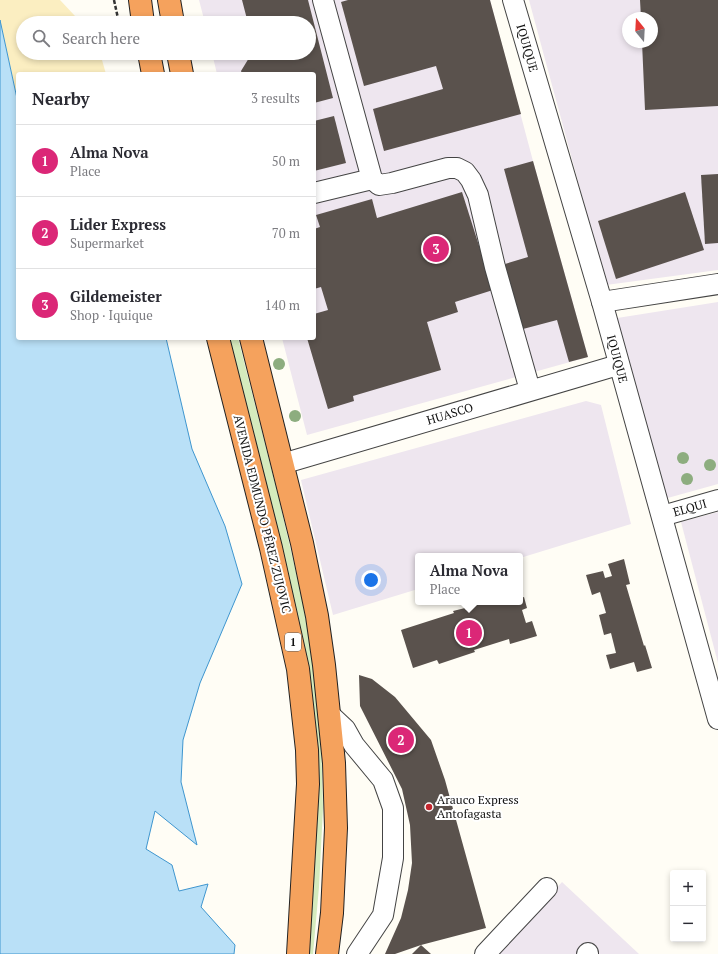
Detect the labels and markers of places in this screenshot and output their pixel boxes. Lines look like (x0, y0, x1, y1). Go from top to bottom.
pin: 3 (423, 234, 449, 264)
pin: 1 (456, 618, 482, 648)
pin: 2 (388, 725, 414, 755)
place label: Arauco Express Antofagasta (437, 792, 519, 821)
marker: Arauco Express Antofagasta (424, 802, 434, 812)

